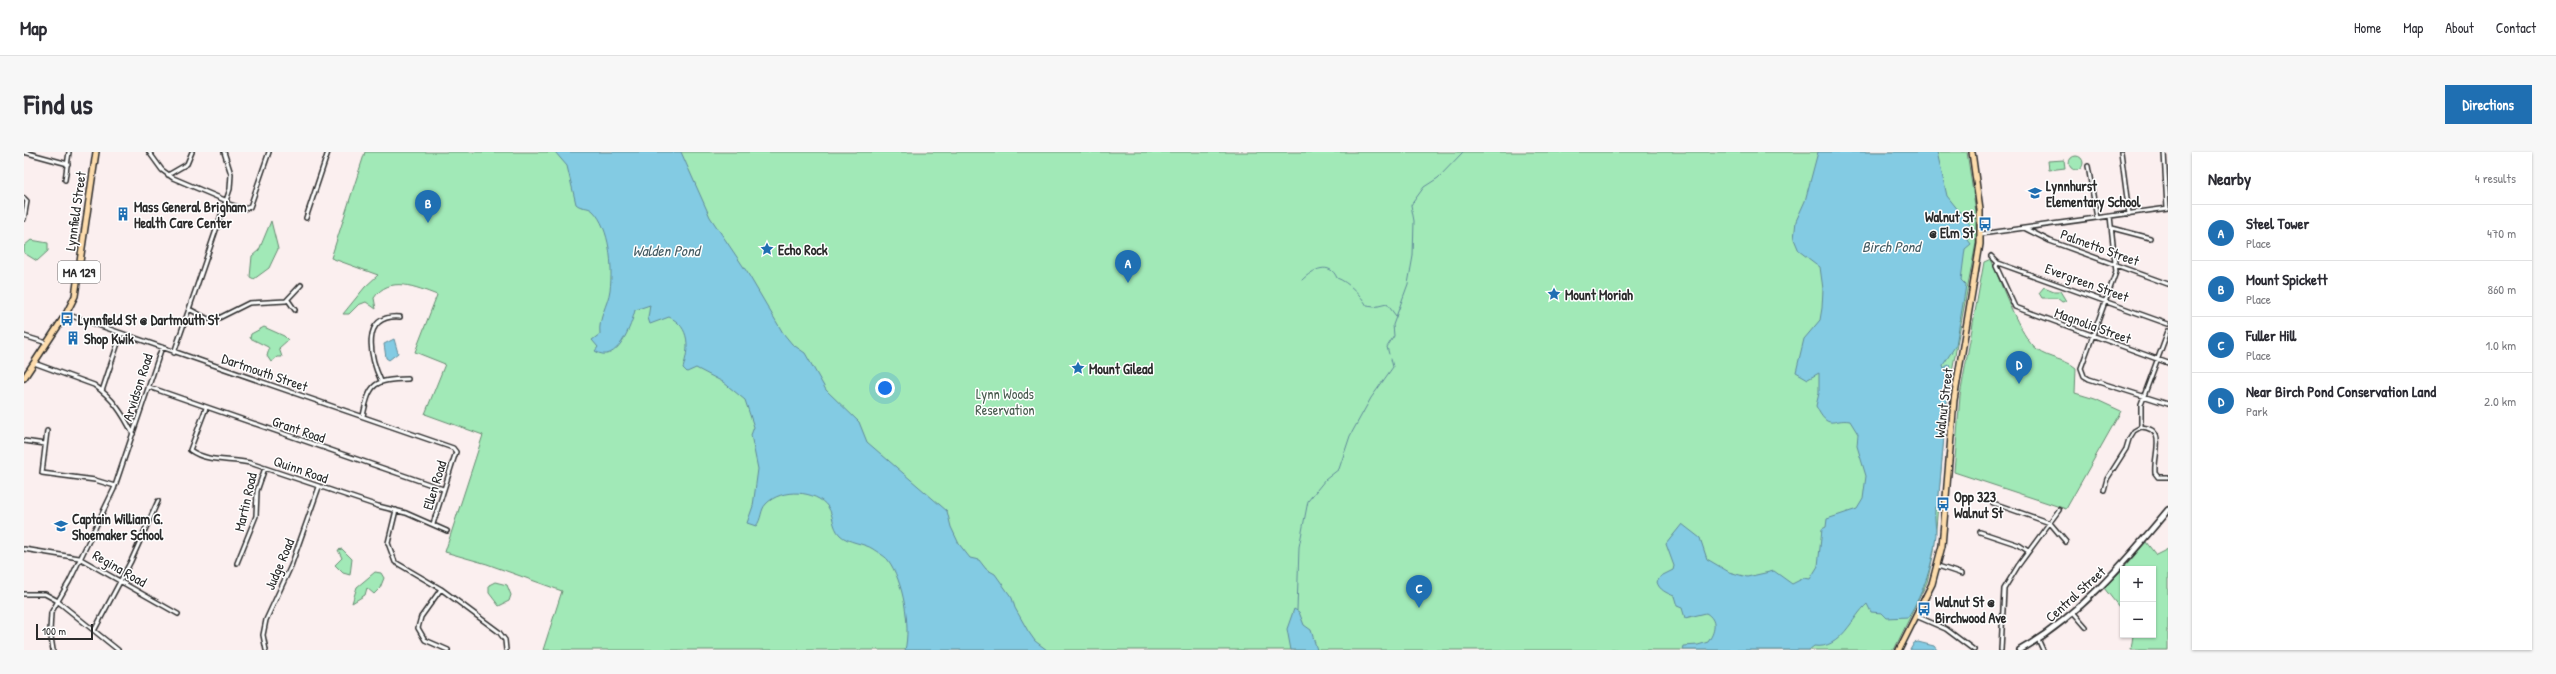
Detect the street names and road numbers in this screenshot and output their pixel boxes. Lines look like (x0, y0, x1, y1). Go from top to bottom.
street label: Lynnfield Street (60, 170, 91, 252)
street label: Palmetto Street (2058, 224, 2142, 270)
street label: Evergreen Street (2042, 258, 2132, 307)
road number: MA 129 (58, 261, 100, 283)
street label: Magnolia Street (2052, 302, 2134, 349)
street label: Dartmouth Street (220, 348, 311, 396)
street label: Arvidson Road (117, 350, 157, 423)
street label: Walnut Street (1929, 367, 1957, 439)
street label: Grant Road (270, 411, 329, 447)
street label: Quinn Road (271, 451, 331, 487)
street label: Ellen Road (418, 458, 451, 512)
street label: Martin Road (229, 470, 261, 533)
street label: Judge Road (260, 535, 299, 593)
street label: Regina Road (89, 545, 151, 592)
street label: Central Street (2041, 562, 2109, 626)

